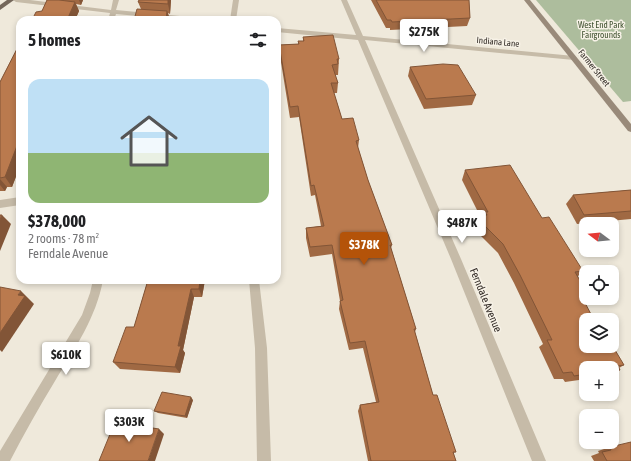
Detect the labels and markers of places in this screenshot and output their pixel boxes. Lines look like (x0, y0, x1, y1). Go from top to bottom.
pin: $275K (396, 19, 452, 53)
pin: $487K (434, 210, 490, 244)
pin: $378K (336, 232, 392, 266)
pin: $610K (38, 342, 94, 376)
pin: $303K (101, 409, 157, 443)

